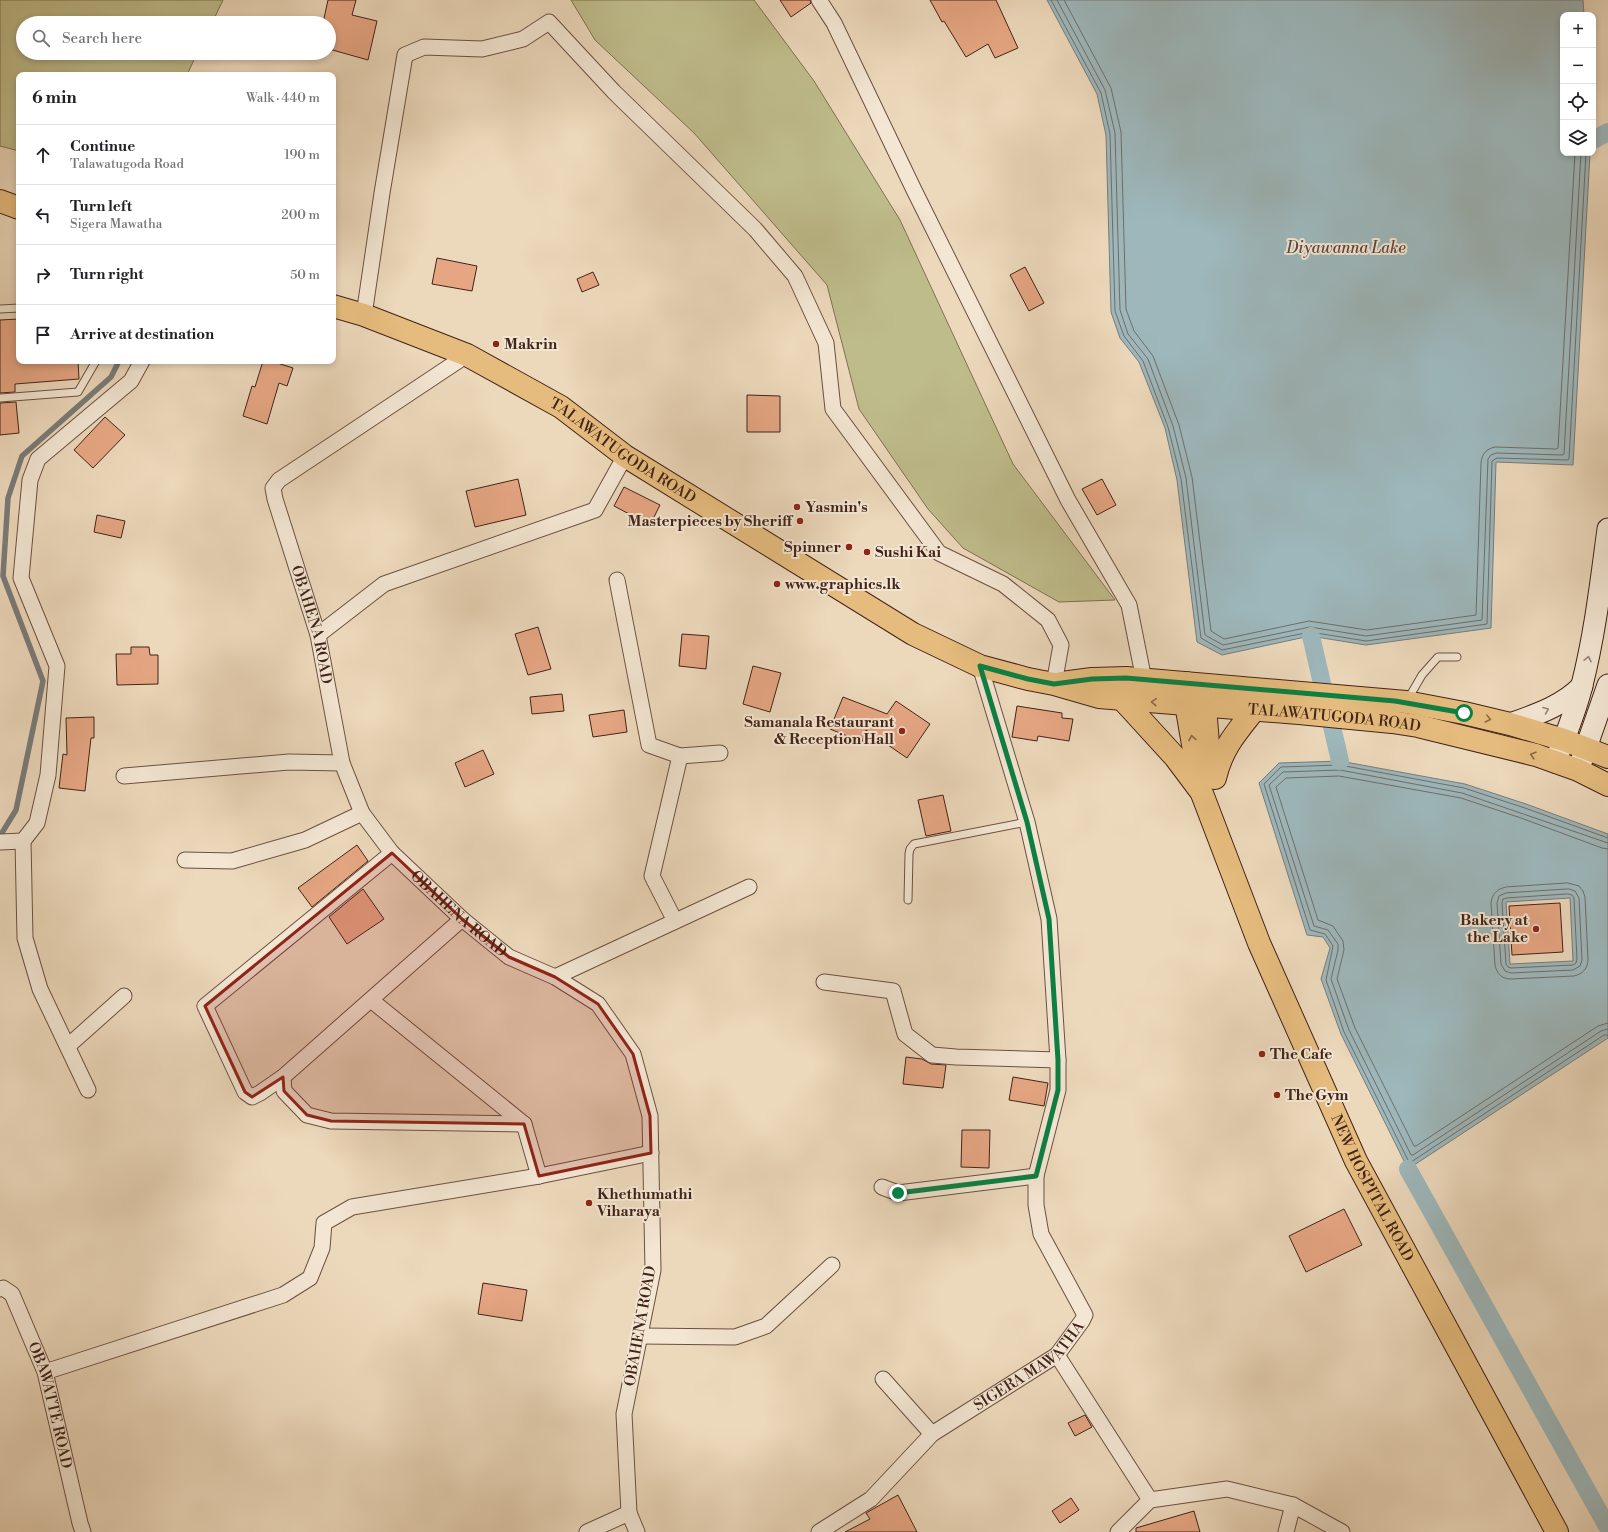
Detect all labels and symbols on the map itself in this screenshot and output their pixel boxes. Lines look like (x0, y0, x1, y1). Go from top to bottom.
water label: Diyawanna Lake (1285, 238, 1406, 258)
place label: Makrin (504, 335, 558, 354)
marker: Makrin (491, 339, 501, 349)
street label: TALAWATUGODA ROAD (546, 394, 700, 508)
place label: Yasmin's (805, 498, 868, 517)
marker: Yasmin's (792, 502, 802, 512)
place label: Masterpieces by Sheriff (628, 512, 794, 531)
marker: Masterpieces by Sheriff (795, 516, 805, 526)
place label: Spinner (784, 538, 841, 557)
marker: Spinner (844, 542, 854, 552)
place label: Sushi Kai (875, 543, 941, 562)
marker: Sushi Kai (862, 547, 872, 557)
street label: OBAHENA ROAD (287, 563, 336, 686)
place label: www.graphics.lk (784, 575, 901, 594)
marker: www.graphics.lk (772, 579, 782, 589)
one-way arrow (1584, 655, 1592, 662)
one-way arrow (1151, 697, 1157, 706)
street label: TALAWATUGODA ROAD (1247, 700, 1422, 736)
route start (1455, 704, 1473, 722)
one-way arrow (1542, 707, 1549, 715)
place label: Samanala Restaurant & Reception Hall (744, 713, 895, 749)
one-way arrow (1484, 714, 1491, 723)
marker: Samanala Restaurant & Reception Hall (897, 726, 907, 736)
one-way arrow (1188, 735, 1197, 742)
one-way arrow (1530, 751, 1537, 760)
street label: OBAHENA ROAD (406, 867, 511, 962)
place label: Bakery at the Lake (1460, 911, 1529, 947)
marker: Bakery at the Lake (1531, 924, 1541, 934)
place label: The Cafe (1270, 1045, 1332, 1064)
marker: The Cafe (1257, 1049, 1267, 1059)
place label: The Gym (1285, 1086, 1349, 1105)
marker: The Gym (1272, 1090, 1282, 1100)
street label: NEW HOSPITAL ROAD (1327, 1112, 1418, 1265)
route end (889, 1184, 907, 1202)
place label: Khethumathi Viharaya (596, 1185, 692, 1221)
marker: Khethumathi Viharaya (584, 1198, 594, 1208)
street label: OBAHENA ROAD (621, 1264, 660, 1388)
street label: SIGERA MAWATHA (970, 1317, 1089, 1415)
street label: OBAWATTE ROAD (23, 1339, 76, 1470)

